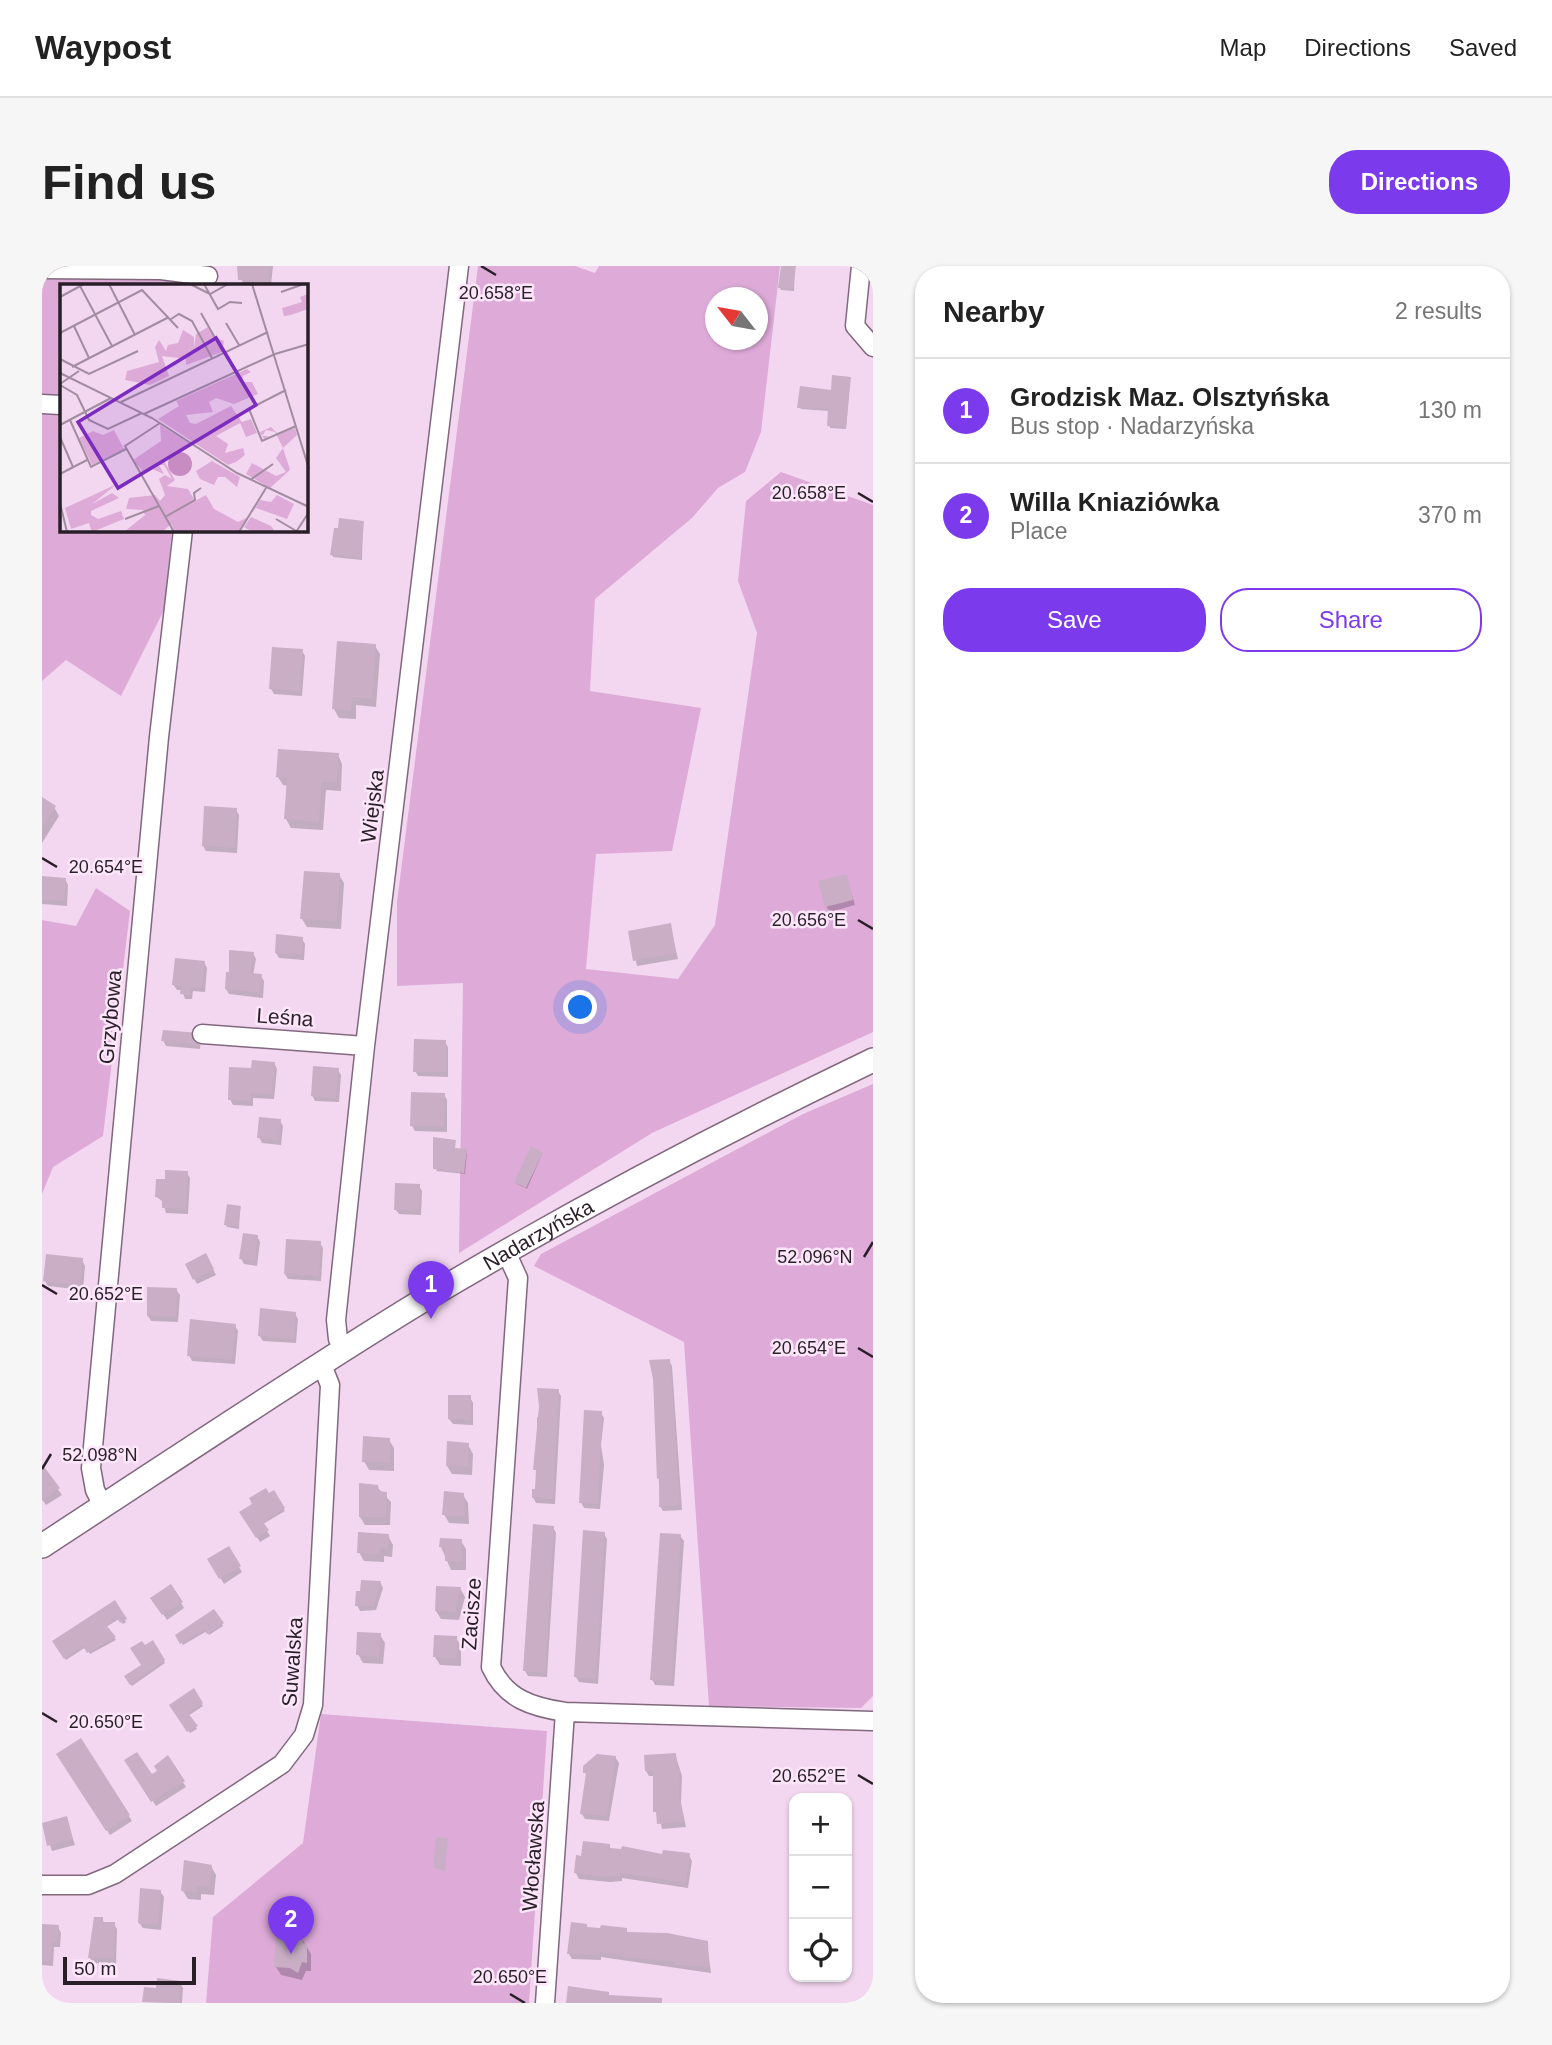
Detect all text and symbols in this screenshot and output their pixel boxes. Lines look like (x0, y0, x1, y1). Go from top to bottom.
text: Waypost (35, 29, 171, 66)
text: Map (1220, 34, 1266, 61)
text: Directions (1304, 34, 1411, 61)
text: Saved (1449, 34, 1517, 61)
button: Directions (1329, 150, 1510, 214)
text: Find us (42, 155, 216, 209)
text: 20.658°E (459, 283, 533, 303)
inset map (60, 284, 308, 532)
north arrow (705, 287, 768, 350)
text: Nearby (943, 295, 1045, 328)
text: 2 results (1395, 298, 1482, 324)
text: Grodzisk Maz. Olsztyńska (1010, 382, 1329, 412)
text: 1 (960, 397, 972, 423)
text: 130 m (1418, 397, 1482, 423)
text: Bus stop · Nadarzyńska (1010, 413, 1254, 439)
text: 20.658°E (772, 483, 846, 503)
text: Willa Kniaziówka (1010, 487, 1219, 517)
text: 2 (960, 502, 972, 528)
text: 370 m (1418, 502, 1482, 528)
text: Place (1010, 518, 1068, 544)
button: Save (943, 588, 1206, 652)
button: Share (1220, 588, 1482, 652)
street label: Wiejska (356, 768, 388, 844)
text: 20.654°E (69, 857, 143, 877)
text: 20.656°E (772, 910, 846, 930)
street label: Grzybowa (94, 969, 126, 1065)
your location (563, 990, 597, 1024)
street label: Leśna (256, 1004, 315, 1030)
street label: Nadarzyńska (479, 1194, 597, 1274)
text: 52.096°N (777, 1247, 853, 1267)
pin: 1 (408, 1261, 454, 1319)
text: 20.652°E (69, 1284, 143, 1304)
text: 20.654°E (772, 1338, 846, 1358)
text: 52.098°N (62, 1445, 138, 1465)
street label: Zacisze (457, 1577, 485, 1651)
street label: Suwalska (277, 1616, 307, 1708)
text: 20.650°E (69, 1712, 143, 1732)
text: 20.652°E (772, 1766, 846, 1786)
map controls (789, 1793, 852, 1982)
button: + (789, 1793, 852, 1856)
street label: Włocławska (518, 1800, 548, 1912)
button: − (789, 1856, 852, 1919)
pin: 2 (268, 1896, 314, 1954)
button: locate (789, 1919, 852, 1982)
scale bar (63, 1954, 196, 1986)
text: 50 m (74, 1958, 116, 1979)
text: 20.650°E (473, 1967, 547, 1987)

